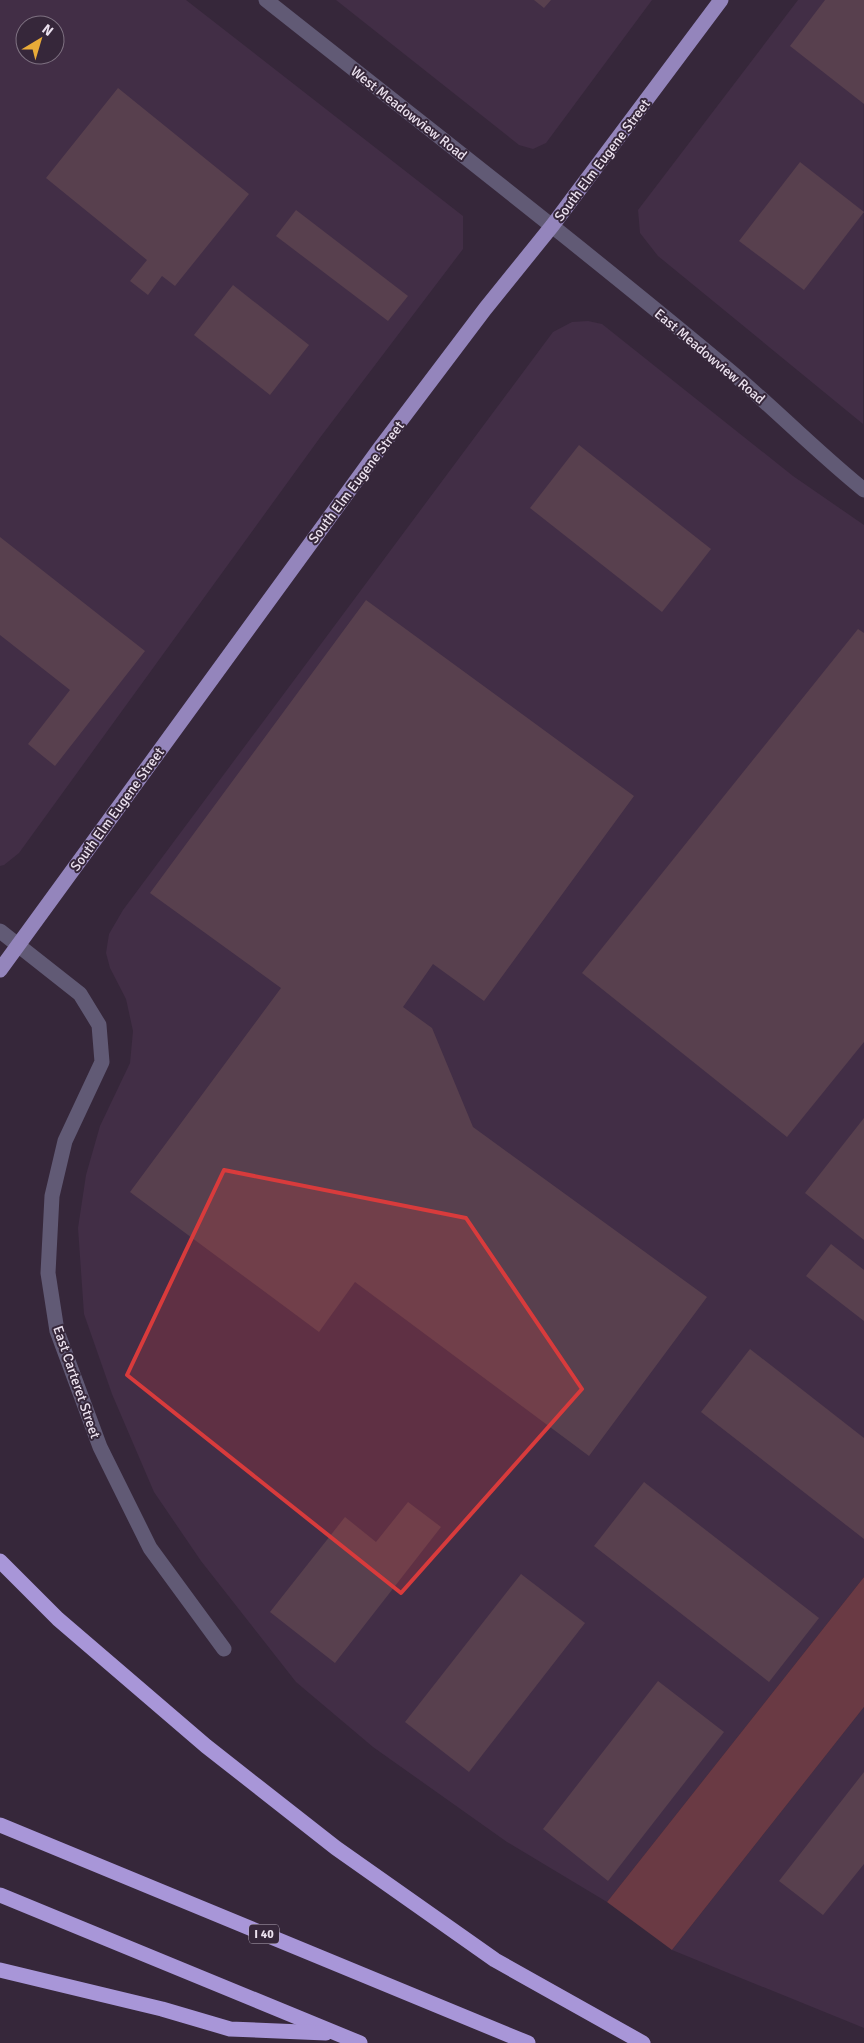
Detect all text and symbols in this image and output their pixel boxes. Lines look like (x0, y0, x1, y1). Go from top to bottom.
north arrow (15, 15, 65, 65)
text: N (39, 20, 57, 40)
street label: West Meadowview Road (347, 63, 470, 164)
street label: South Elm Eugene Street (551, 96, 654, 225)
street label: East Meadowview Road (651, 305, 768, 408)
street label: South Elm Eugene Street (305, 418, 408, 547)
street label: South Elm Eugene Street (67, 744, 168, 874)
street label: East Carteret Street (49, 1324, 104, 1441)
road number: I 40 (249, 1925, 279, 1944)

